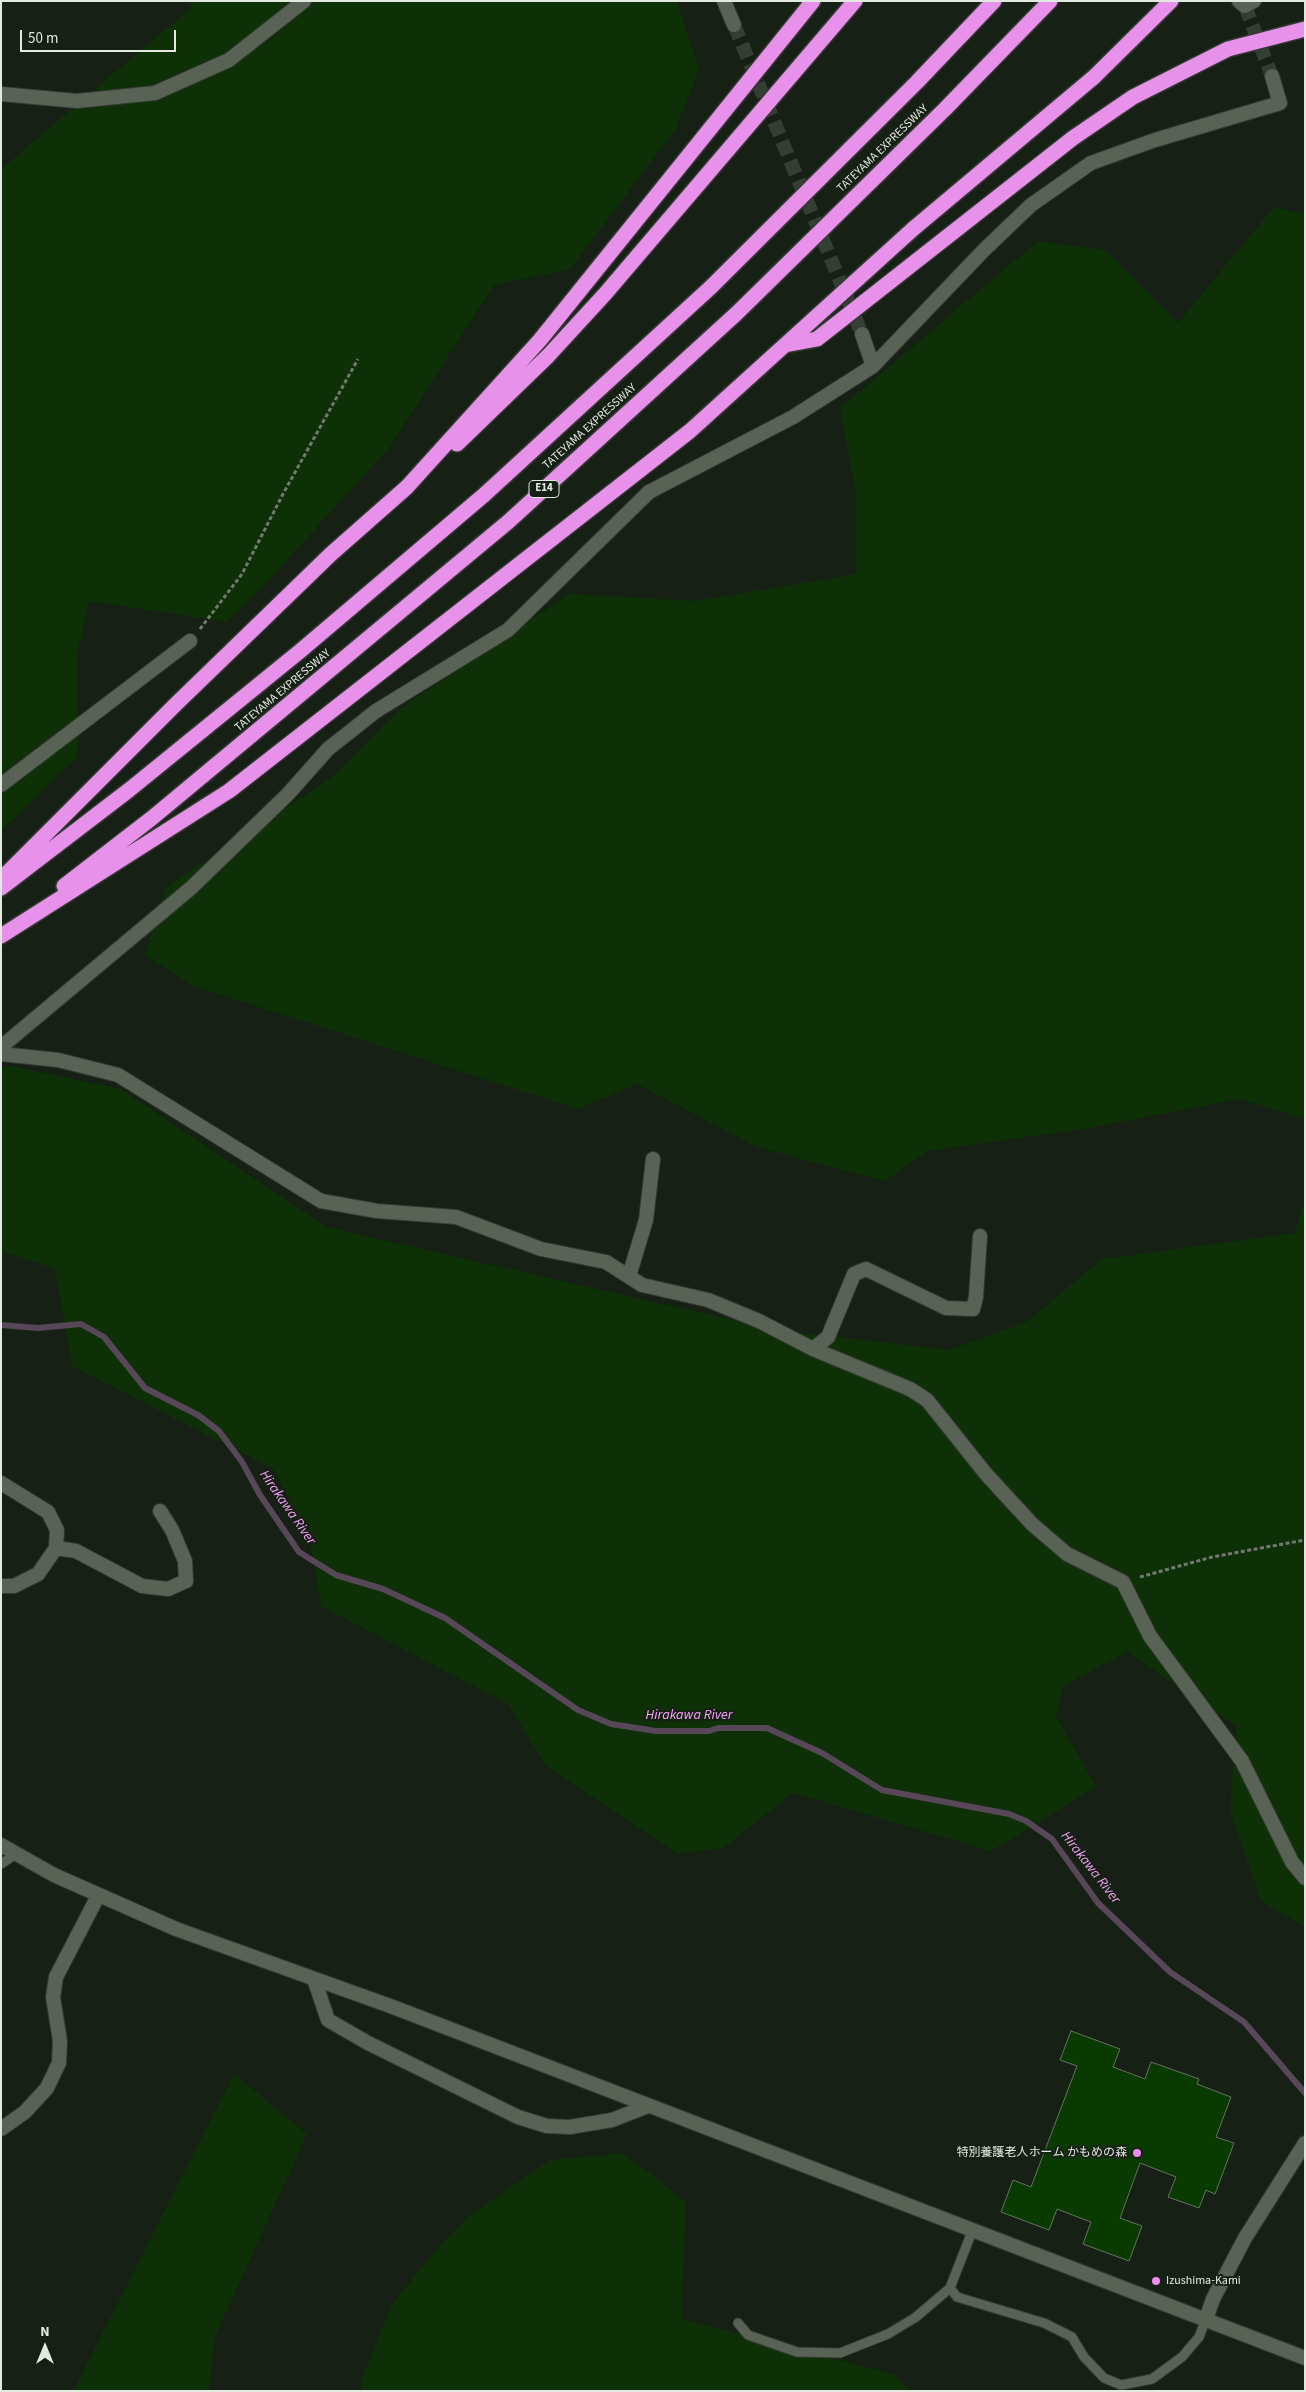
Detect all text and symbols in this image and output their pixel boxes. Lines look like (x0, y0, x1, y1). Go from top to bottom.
scale bar (22, 20, 179, 52)
text: 50 m (28, 28, 58, 49)
street label: TATEYAMA EXPRESSWAY (835, 102, 931, 196)
street label: TATEYAMA EXPRESSWAY (540, 381, 640, 473)
road number: E14 (529, 480, 559, 498)
street label: TATEYAMA EXPRESSWAY (232, 647, 334, 735)
water label: Hirakawa River (255, 1468, 319, 1548)
water label: Hirakawa River (645, 1708, 733, 1724)
water label: Hirakawa River (1057, 1829, 1123, 1907)
place label: 特別養護老人ホーム かもめの森 (957, 2146, 1127, 2160)
marker: 特別養護老人ホーム かもめの森 (1131, 2147, 1143, 2159)
place label: Izushima-Kami (1166, 2274, 1241, 2288)
marker: Izushima-Kami (1150, 2275, 1162, 2287)
north arrow (20, 2322, 70, 2372)
text: N (40, 2322, 50, 2342)

